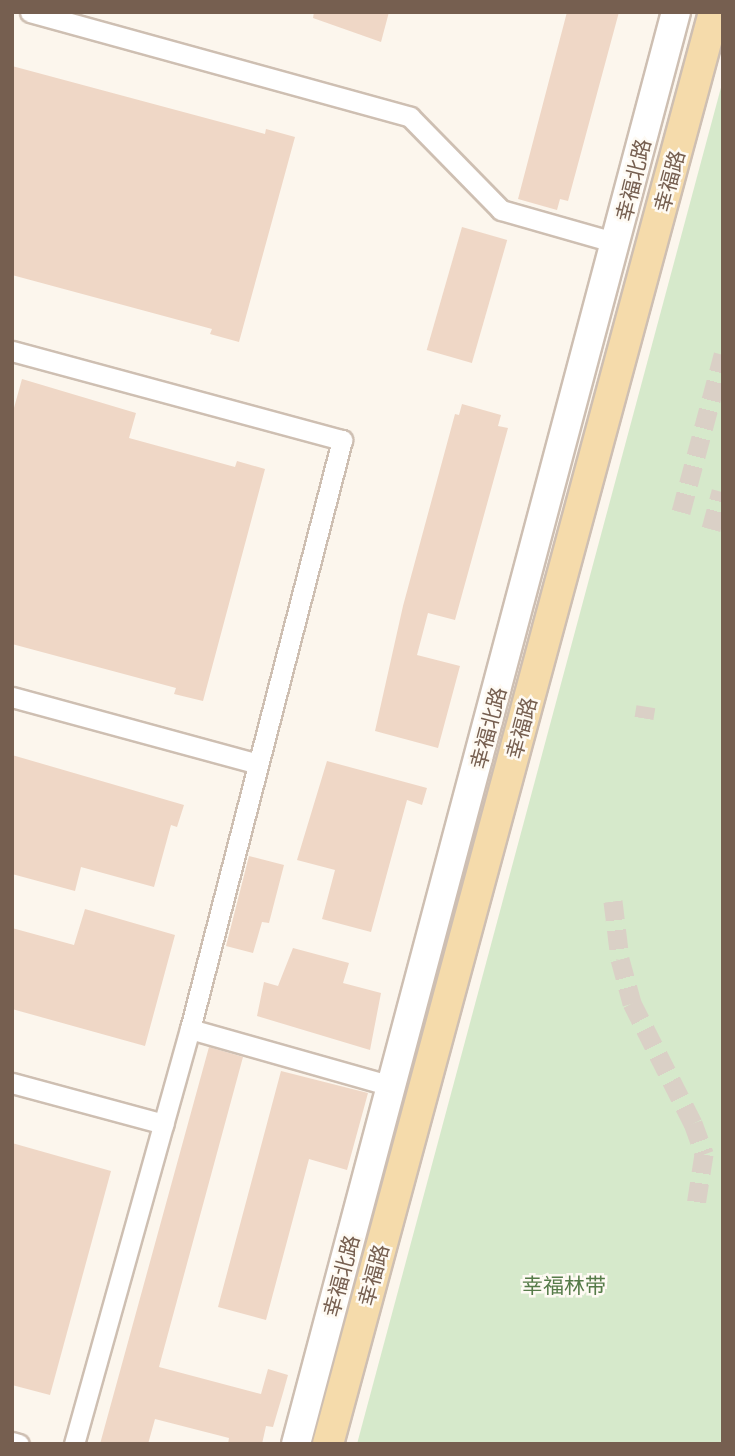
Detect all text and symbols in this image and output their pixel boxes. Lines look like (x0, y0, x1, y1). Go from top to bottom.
street label: 幸福北路 (611, 136, 655, 224)
street label: 幸福路 (649, 147, 689, 215)
street label: 幸福北路 (465, 684, 511, 772)
street label: 幸福路 (501, 694, 541, 762)
street label: 幸福北路 (318, 1232, 364, 1320)
street label: 幸福路 (353, 1241, 393, 1309)
park label: 幸福林带 (522, 1272, 606, 1298)

